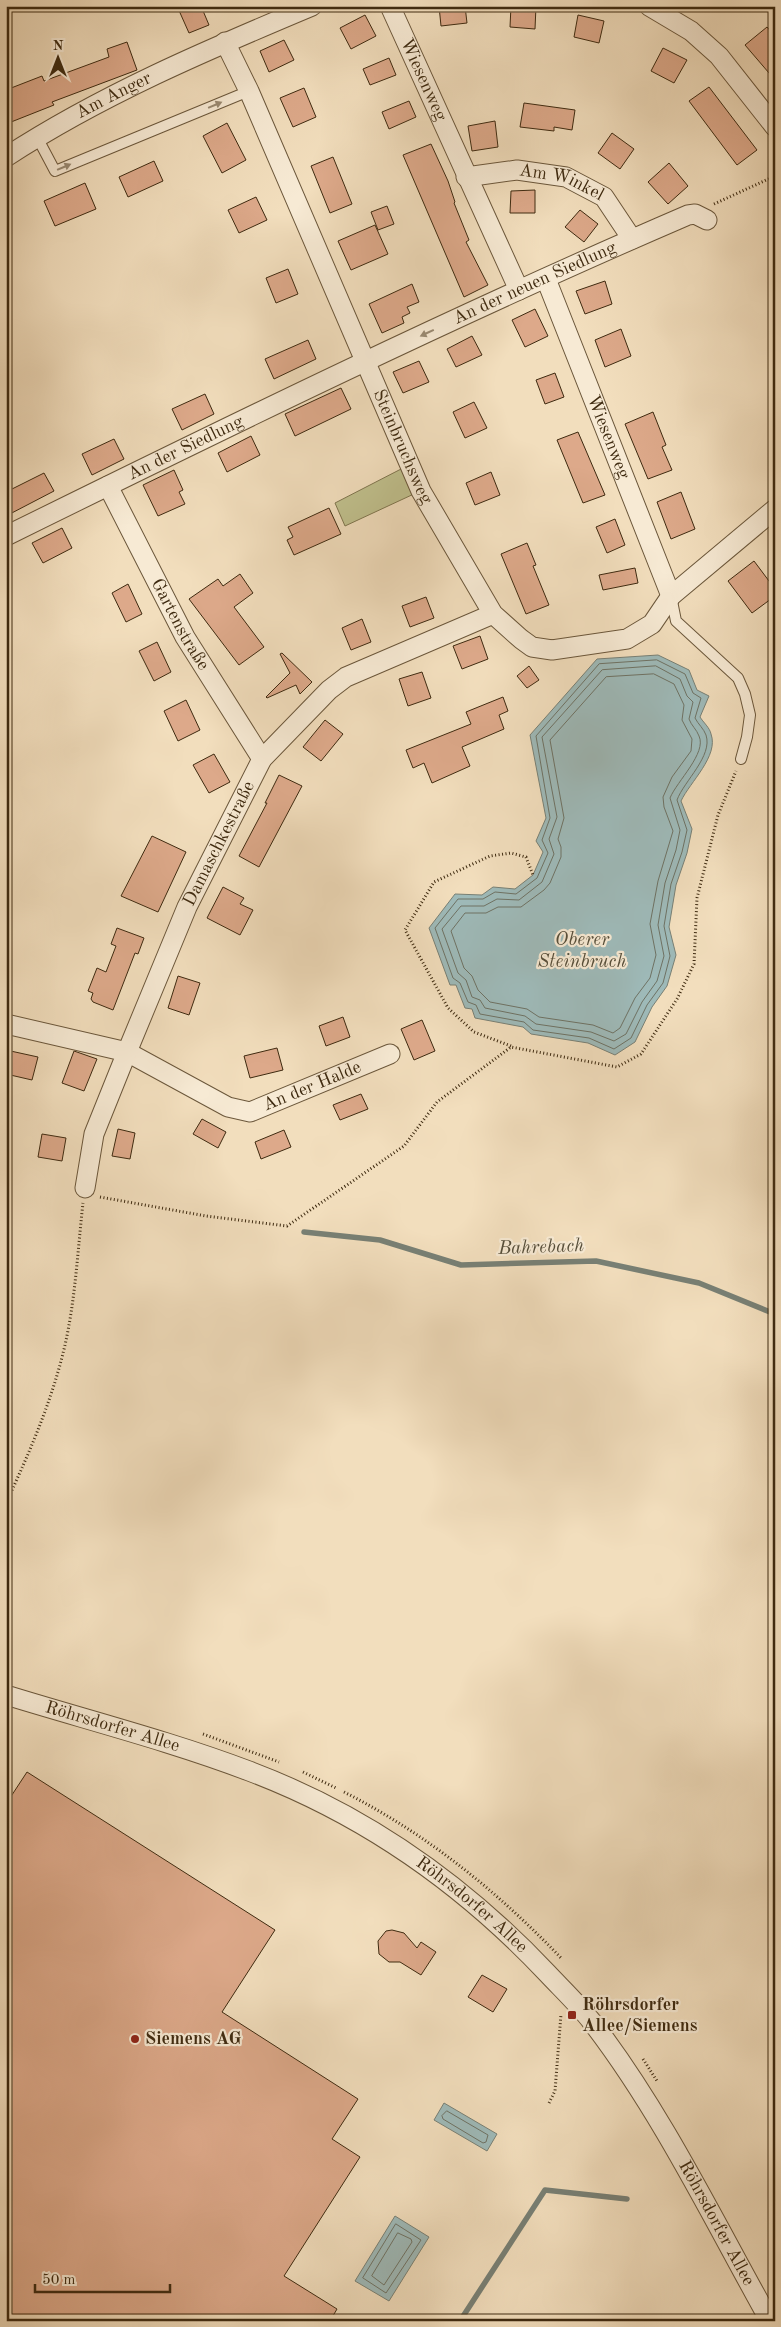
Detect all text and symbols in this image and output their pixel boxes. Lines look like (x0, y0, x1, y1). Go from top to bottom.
north arrow (32, 32, 82, 82)
street label: Wiesenweg (397, 36, 450, 124)
text: N (53, 39, 64, 53)
street label: Am Anger (73, 69, 155, 122)
one-way arrow (207, 101, 222, 108)
street label: Am Winkel (518, 161, 607, 204)
one-way arrow (57, 163, 72, 171)
street label: An der neuen Siedlung (450, 238, 619, 328)
one-way arrow (420, 329, 435, 337)
street label: Steinbruchsweg (369, 387, 436, 508)
street label: Wiesenweg (584, 393, 633, 482)
street label: An der Siedlung (125, 412, 247, 484)
street label: Gartenstraße (148, 576, 213, 673)
street label: Damaschkestraße (180, 778, 258, 909)
water label: Oberer Steinbruch (538, 931, 627, 972)
street label: An der Halde (260, 1058, 364, 1115)
water label: Bahrebach (497, 1237, 585, 1259)
street label: Röhrsdorfer Allee (43, 1698, 182, 1755)
street label: Röhrsdorfer Allee (413, 1853, 531, 1956)
place label: Röhrsdorfer Allee/Siemens (582, 1996, 698, 2035)
marker: Röhrsdorfer Allee/Siemens (566, 2009, 578, 2021)
place label: Siemens AG (145, 2030, 241, 2048)
marker: Siemens AG (129, 2033, 141, 2045)
street label: Röhrsdorfer Allee (675, 2158, 758, 2289)
scale bar (35, 2262, 170, 2294)
text: 50 m (42, 2273, 76, 2288)

